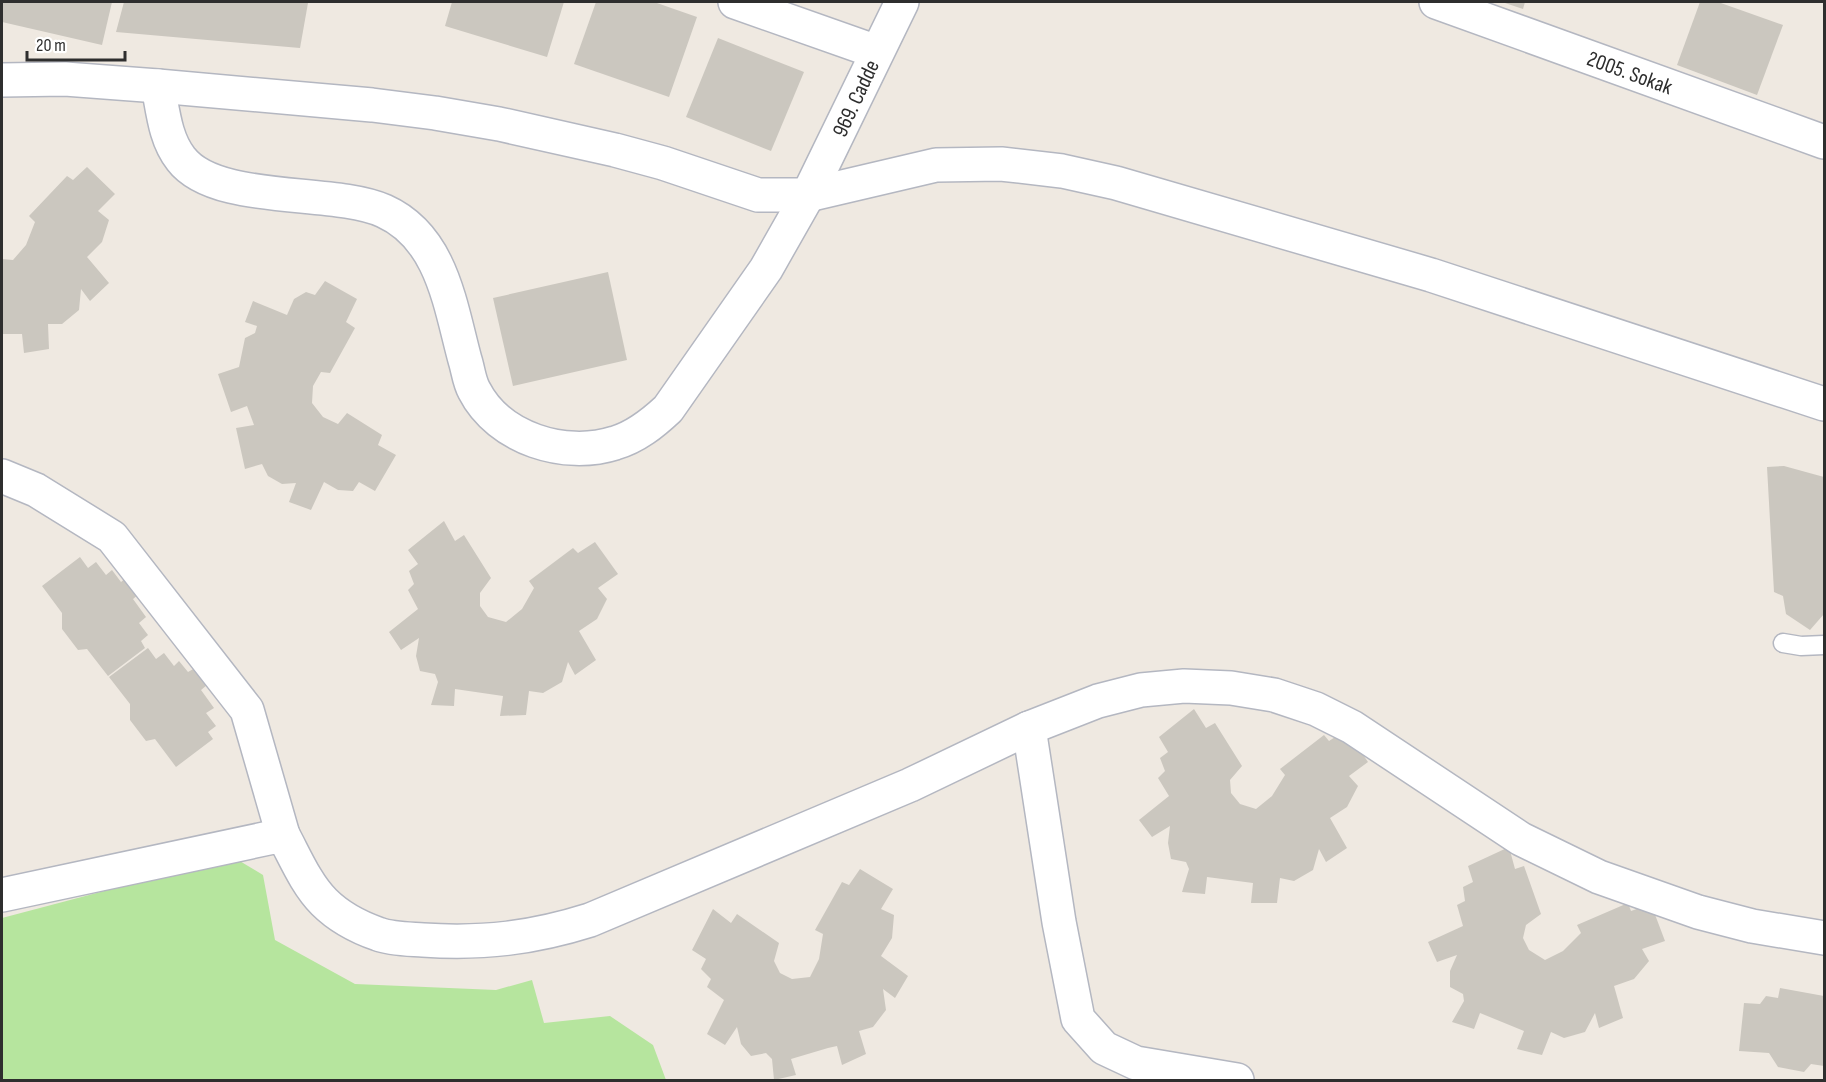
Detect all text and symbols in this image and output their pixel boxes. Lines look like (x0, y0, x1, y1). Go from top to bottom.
scale bar (27, 24, 124, 62)
text: 20 m (36, 35, 66, 56)
street label: 2005. Sokak (1583, 46, 1676, 102)
street label: 969. Cadde (827, 56, 886, 142)

